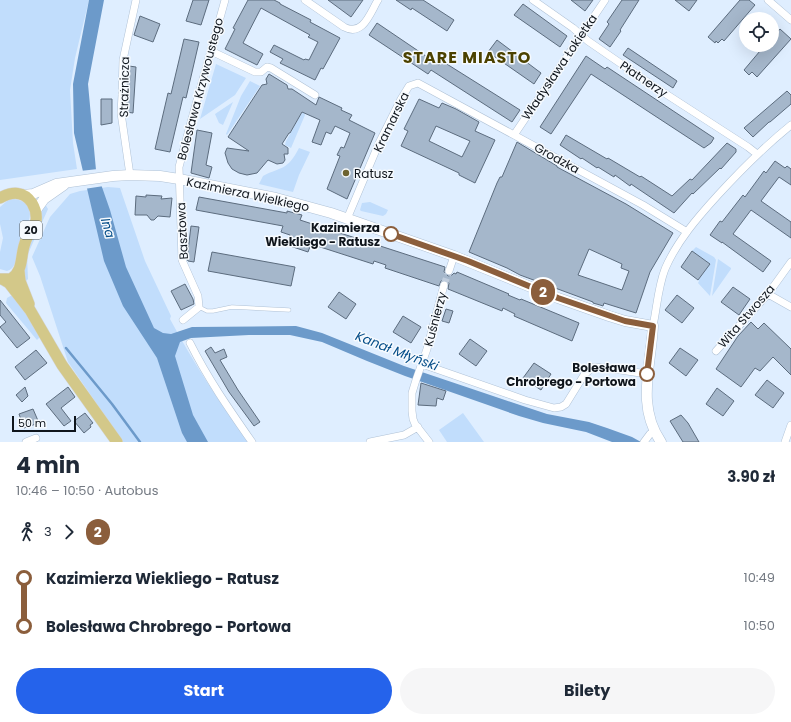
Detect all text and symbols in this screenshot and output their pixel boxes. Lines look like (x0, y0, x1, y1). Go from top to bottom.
street label: Władysława Łokietka (517, 11, 601, 123)
map controls (739, 12, 779, 52)
button: locate (739, 12, 779, 52)
street label: Bolesława Krzywoustego (173, 16, 227, 162)
district label: STARE MIASTO (403, 46, 531, 69)
street label: Strażnicza (115, 56, 133, 118)
street label: Płatnerzy (617, 57, 671, 101)
street label: Kramarska (369, 89, 413, 155)
street label: Grodzka (531, 139, 583, 177)
place label: Ratusz (354, 165, 393, 182)
marker: Ratusz (341, 168, 351, 178)
street label: Kazimierza Wielkiego (185, 173, 311, 215)
street label: Basztowa (172, 202, 192, 260)
water label: Ina (96, 216, 120, 241)
place label: Kazimierza Wiekliego - Ratusz (265, 219, 380, 250)
road number: 20 (20, 221, 42, 239)
marker: Kazimierza Wiekliego - Ratusz (383, 226, 399, 242)
line badge: 2 (530, 279, 556, 305)
street label: Wita Stwosza (714, 281, 778, 351)
text: 2 (539, 282, 547, 302)
street label: Kuśnierzy (420, 290, 451, 348)
water label: Kanał Młyński (353, 326, 442, 376)
place label: Bolesława Chrobrego - Portowa (506, 359, 636, 390)
marker: Bolesława Chrobrego - Portowa (639, 366, 655, 382)
scale bar (12, 414, 76, 433)
text: 50 m (18, 415, 46, 431)
text: 4 min (16, 450, 80, 481)
text: 3.90 zł (727, 466, 775, 487)
text: 10:46 – 10:50 · Autobus (16, 481, 158, 500)
icon: walk (16, 521, 38, 543)
icon: forward (58, 521, 80, 543)
text: 3 (44, 522, 52, 541)
text: 2 (94, 522, 102, 542)
text: Kazimierza Wiekliego - Ratusz (46, 568, 279, 589)
text: 10:49 (744, 568, 775, 587)
text: Bolesława Chrobrego - Portowa (46, 616, 291, 637)
text: 10:50 (744, 616, 775, 635)
button: Start (16, 668, 392, 714)
button: Bilety (400, 668, 775, 714)

